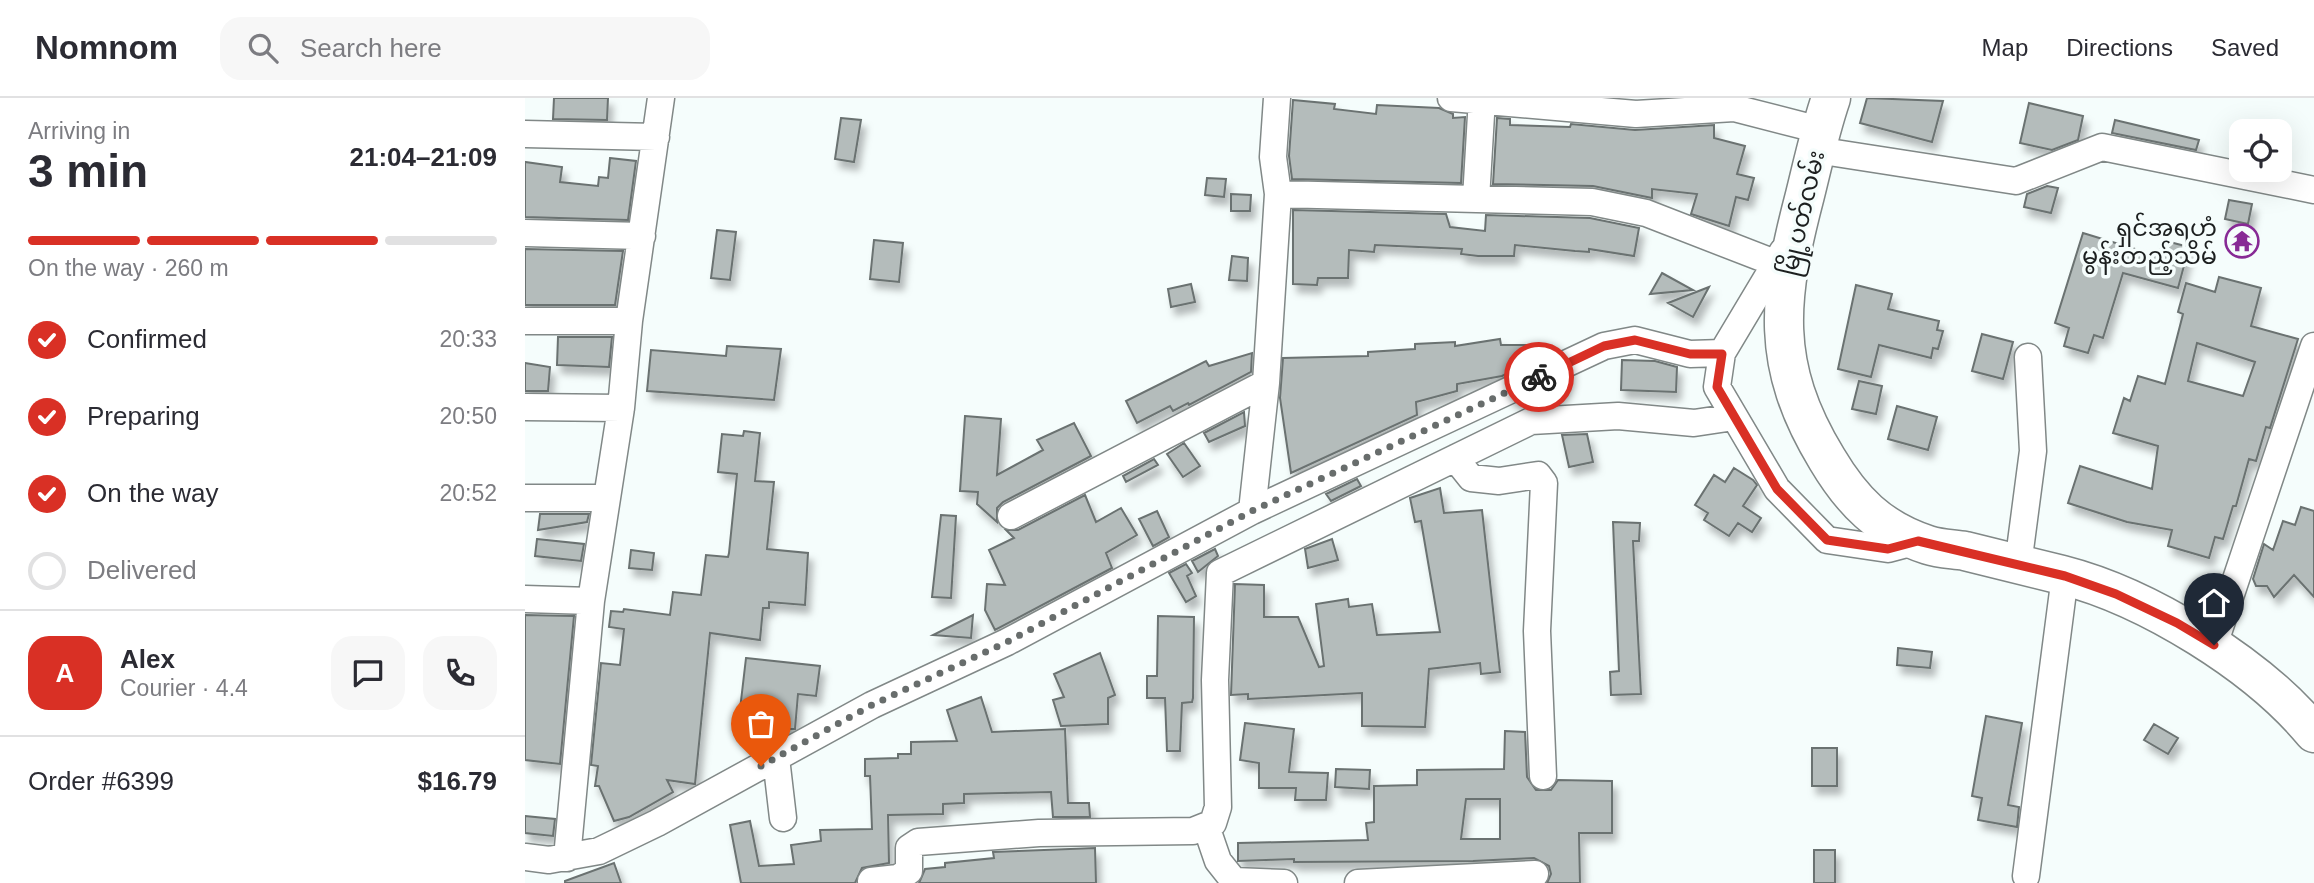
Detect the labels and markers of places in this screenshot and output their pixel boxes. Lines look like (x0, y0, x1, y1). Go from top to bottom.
place label: ရှင်အရဟံ မွန်းတည့်သိမ် (2082, 212, 2217, 275)
temple icon: ရှင်အရဟံ မွန်းတည့်သိမ် (2223, 222, 2261, 260)
pin (2184, 573, 2244, 645)
pin (731, 694, 791, 766)

